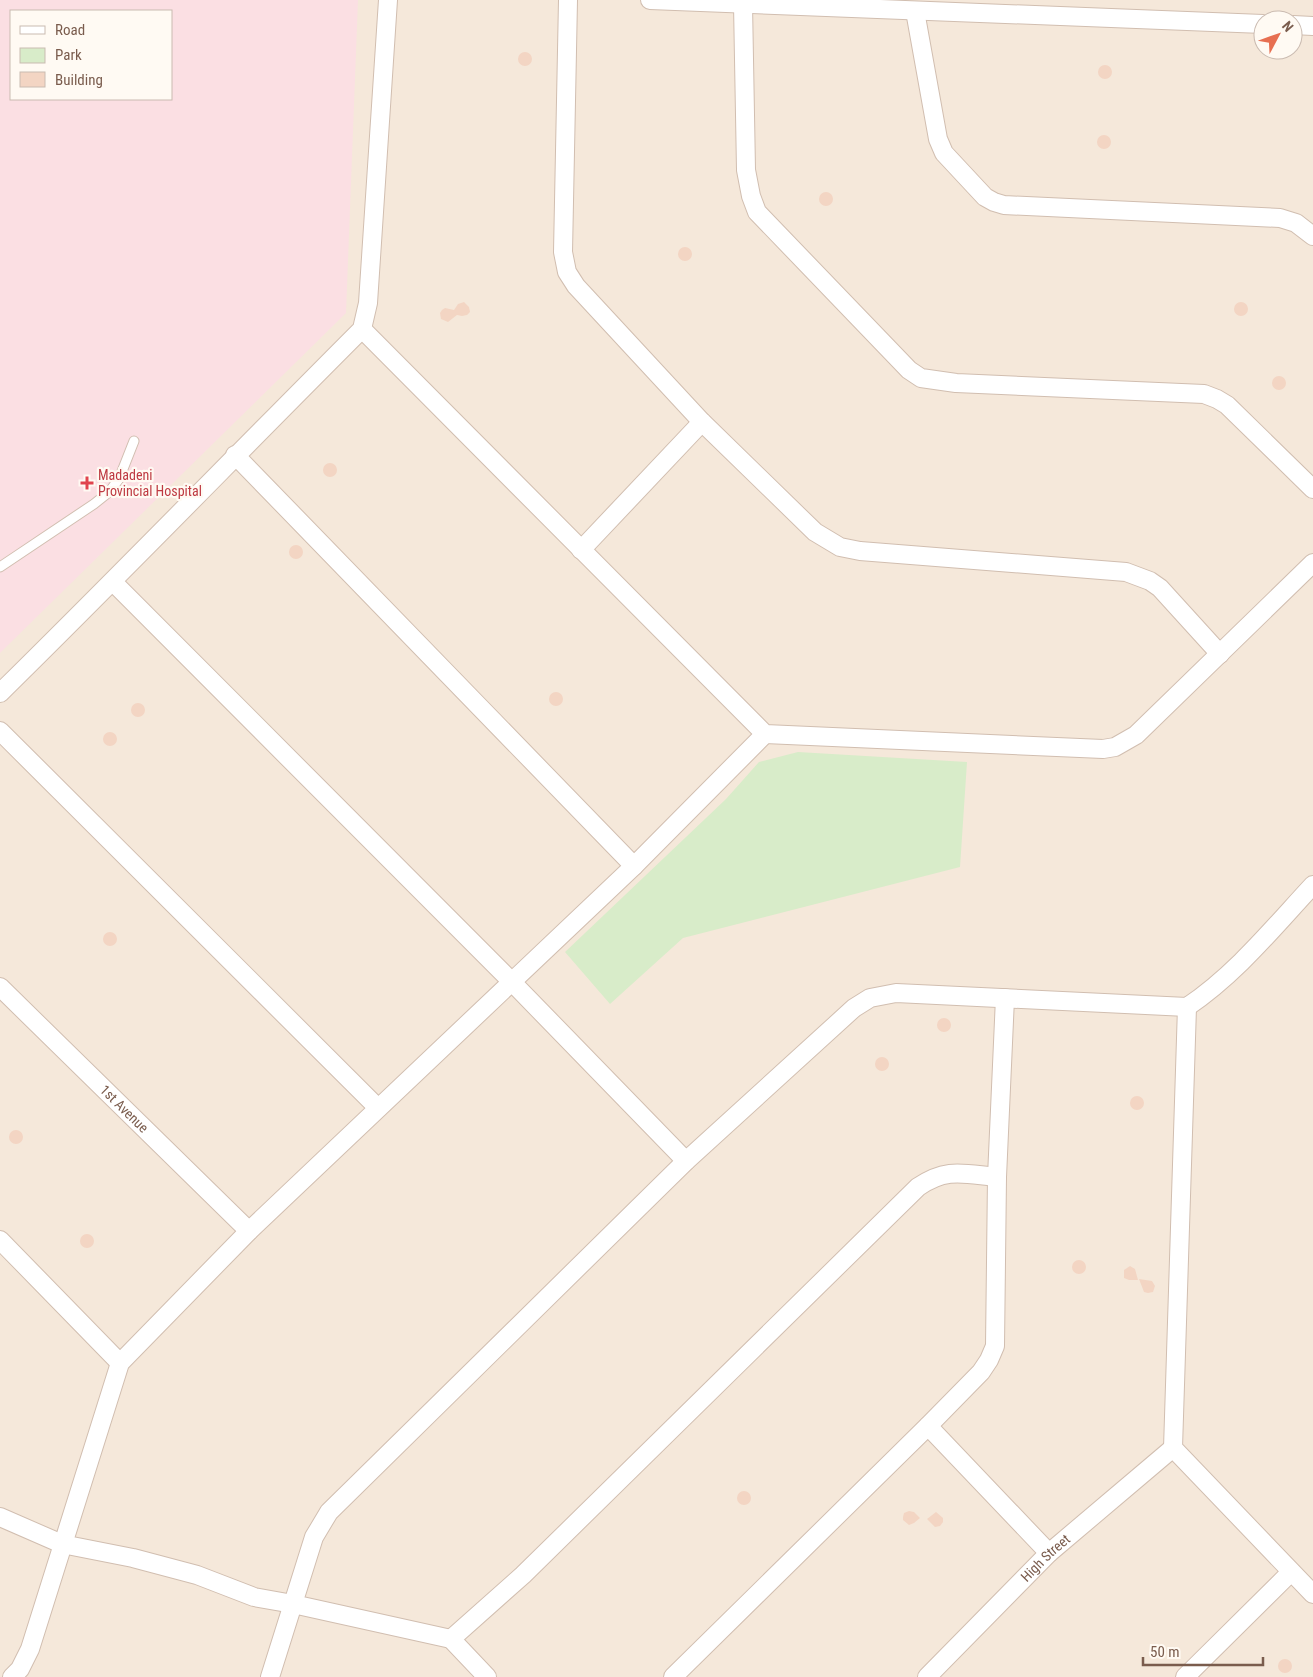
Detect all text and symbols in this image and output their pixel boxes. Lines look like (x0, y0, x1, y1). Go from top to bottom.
legend (10, 10, 172, 100)
north arrow (1253, 10, 1303, 60)
text: N (1279, 18, 1297, 35)
text: Road (55, 21, 85, 39)
text: Park (55, 46, 82, 64)
text: Building (55, 71, 103, 89)
place label: Madadeni Provincial Hospital (98, 467, 202, 499)
marker: Madadeni Provincial Hospital (80, 476, 94, 490)
street label: 1st Avenue (97, 1082, 152, 1136)
street label: High Street (1018, 1531, 1073, 1585)
scale bar (1143, 1634, 1263, 1666)
text: 50 m (1150, 1643, 1180, 1661)

